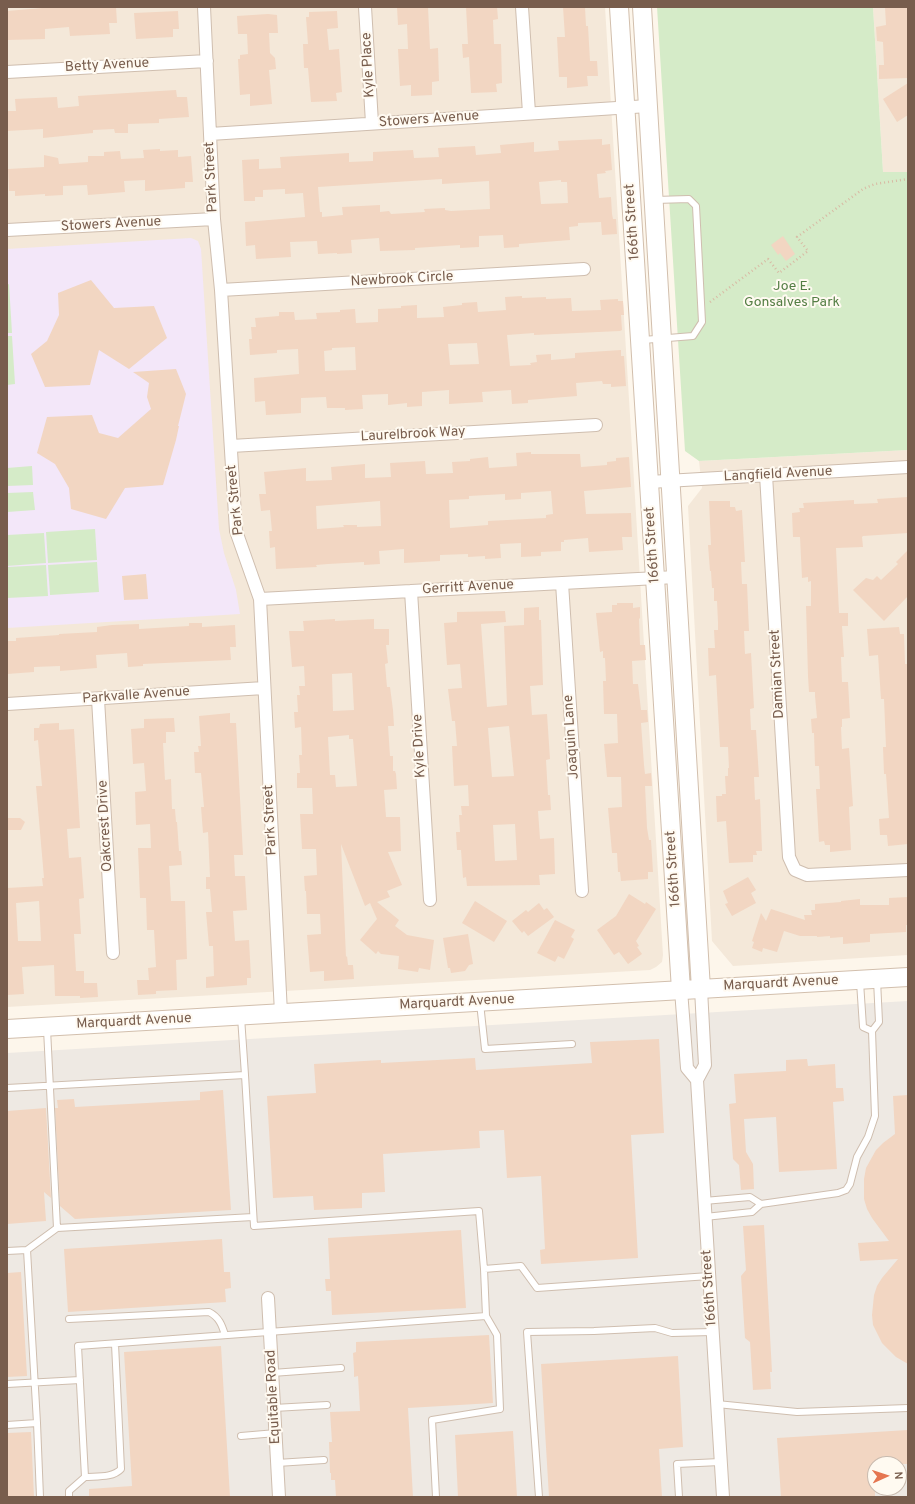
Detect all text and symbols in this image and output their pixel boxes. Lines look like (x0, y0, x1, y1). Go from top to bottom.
street label: Kyle Place (359, 32, 379, 98)
street label: Betty Avenue (64, 55, 150, 77)
street label: Stowers Avenue (378, 108, 480, 132)
street label: Park Street (202, 141, 222, 213)
street label: 166th Street (622, 183, 644, 261)
street label: Stowers Avenue (60, 214, 162, 236)
street label: Newbrook Circle (350, 269, 454, 291)
park label: Joe E. Gonsalves Park (744, 279, 840, 312)
street label: Laurelbrook Way (360, 424, 466, 446)
street label: Park Street (224, 464, 248, 536)
street label: Langfield Avenue (723, 464, 833, 486)
street label: 166th Street (642, 506, 664, 584)
street label: Gerritt Avenue (422, 577, 514, 599)
street label: Damian Street (767, 629, 789, 719)
street label: Parkvalle Avenue (82, 684, 190, 708)
street label: Joaquin Lane (561, 694, 583, 780)
street label: Kyle Drive (410, 714, 430, 778)
street label: Oakcrest Drive (95, 780, 117, 872)
street label: Park Street (261, 784, 281, 856)
street label: 166th Street (663, 830, 685, 908)
street label: Marquardt Avenue (723, 973, 839, 995)
street label: Marquardt Avenue (399, 992, 515, 1014)
street label: Marquardt Avenue (76, 1011, 192, 1033)
street label: 166th Street (699, 1249, 721, 1327)
street label: Equitable Road (263, 1349, 285, 1445)
north arrow (867, 1456, 907, 1496)
text: N (891, 1471, 905, 1480)

